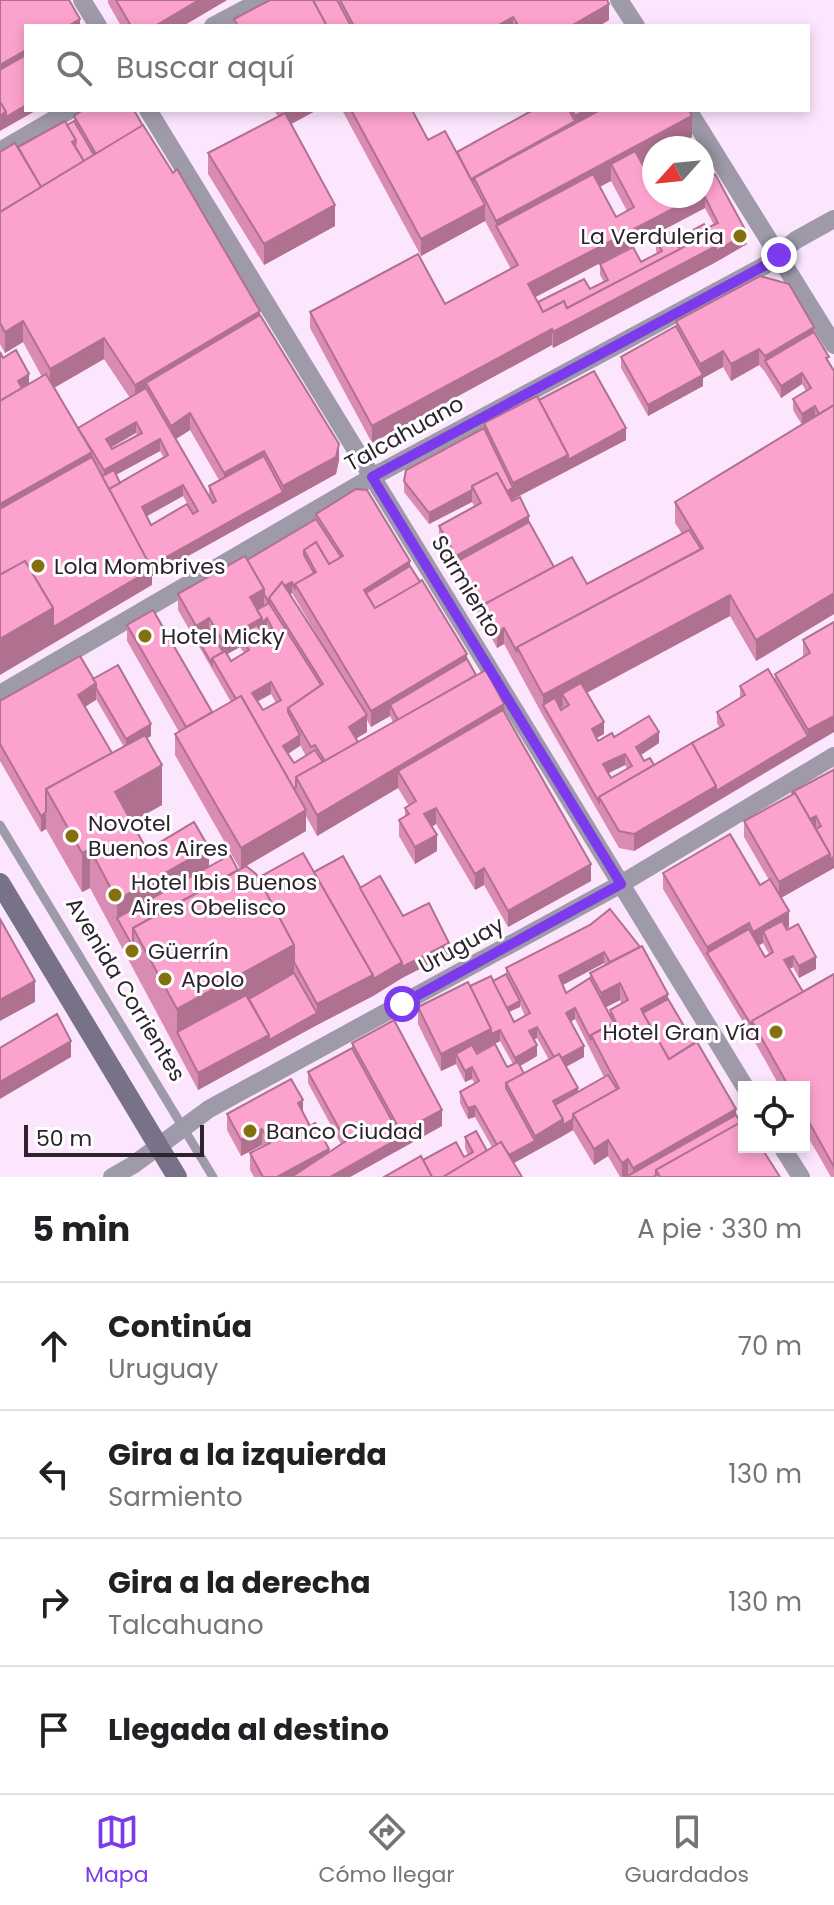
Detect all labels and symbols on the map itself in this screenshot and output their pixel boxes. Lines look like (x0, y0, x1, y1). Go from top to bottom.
north arrow (642, 136, 714, 208)
place label: La Verduleria (581, 221, 724, 252)
marker: La Verduleria (731, 227, 749, 245)
route end (761, 237, 797, 273)
street label: Talcahuano (339, 388, 469, 479)
street label: Sarmiento (424, 529, 509, 643)
place label: Lola Mombrives (54, 551, 225, 582)
marker: Lola Mombrives (29, 557, 47, 575)
place label: Hotel Micky (161, 621, 285, 652)
marker: Hotel Micky (136, 627, 154, 645)
place label: Novotel Buenos Aires (88, 808, 228, 864)
marker: Novotel Buenos Aires (63, 827, 81, 845)
place label: Hotel Ibis Buenos Aires Obelisco (131, 867, 317, 923)
marker: Hotel Ibis Buenos Aires Obelisco (106, 886, 124, 904)
street label: Avenida Corrientes (58, 891, 193, 1087)
street label: Uruguay (413, 909, 510, 982)
place label: Güerrín (148, 936, 229, 967)
marker: Güerrín (123, 942, 141, 960)
place label: Apolo (181, 964, 244, 995)
marker: Apolo (156, 970, 174, 988)
route start (384, 986, 420, 1022)
place label: Hotel Gran Vía (602, 1017, 760, 1048)
marker: Hotel Gran Vía (767, 1023, 785, 1041)
place label: Banco Ciudad (266, 1116, 423, 1147)
scale bar (24, 1121, 204, 1157)
marker: Banco Ciudad (241, 1122, 259, 1140)

